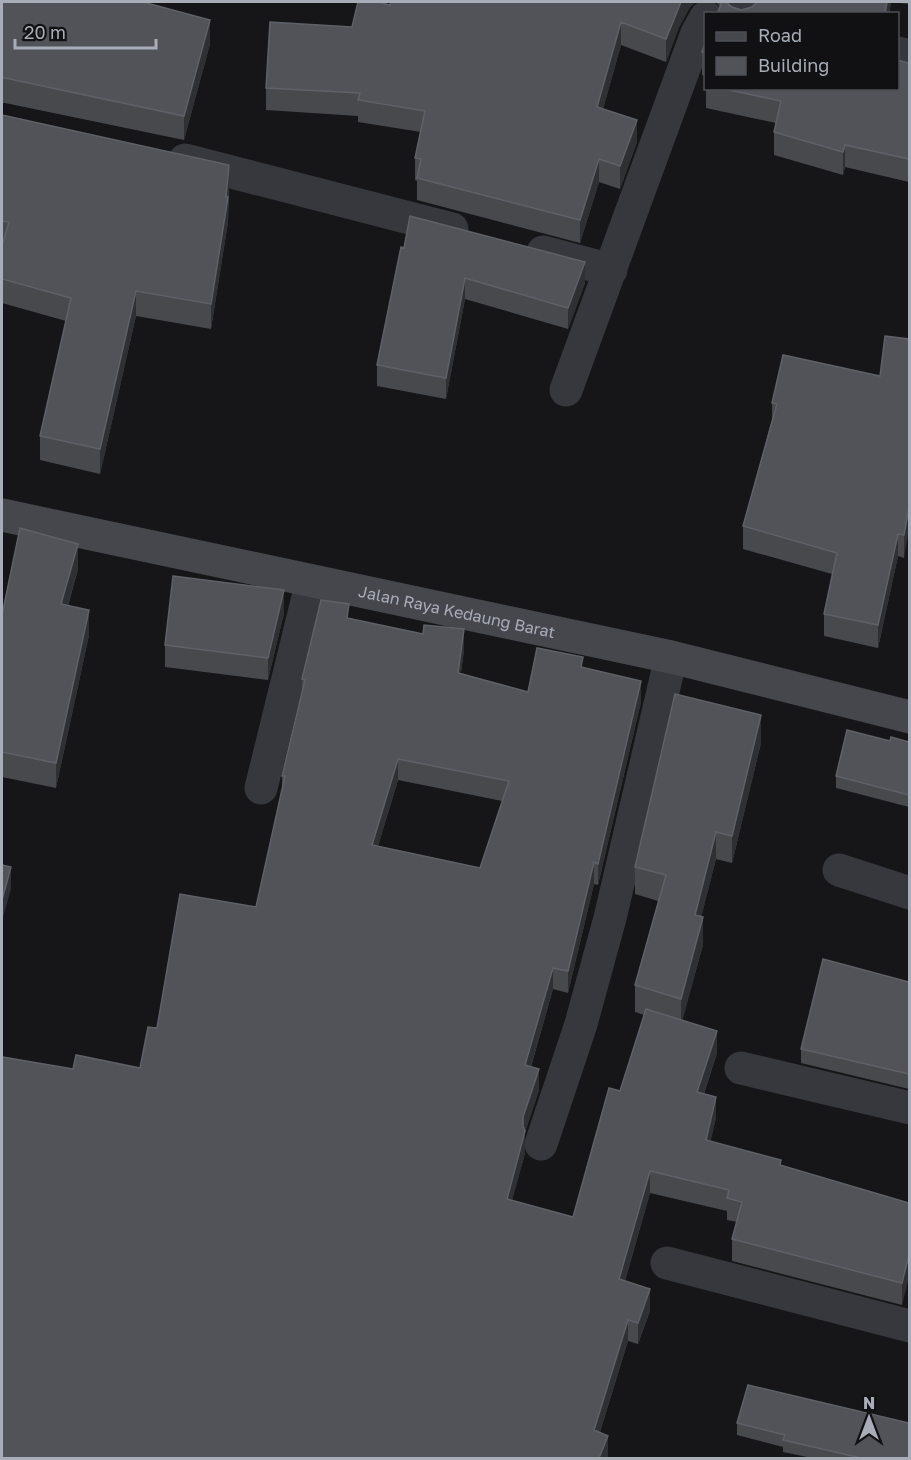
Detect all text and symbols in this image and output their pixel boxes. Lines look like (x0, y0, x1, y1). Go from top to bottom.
scale bar (15, 12, 156, 50)
legend (704, 12, 899, 90)
text: 20 m (24, 21, 66, 43)
text: Road (758, 24, 802, 46)
text: Building (758, 54, 829, 76)
street label: Jalan Raya Kedaung Barat (357, 581, 557, 642)
north arrow (839, 1388, 899, 1448)
text: N (863, 1393, 875, 1413)

